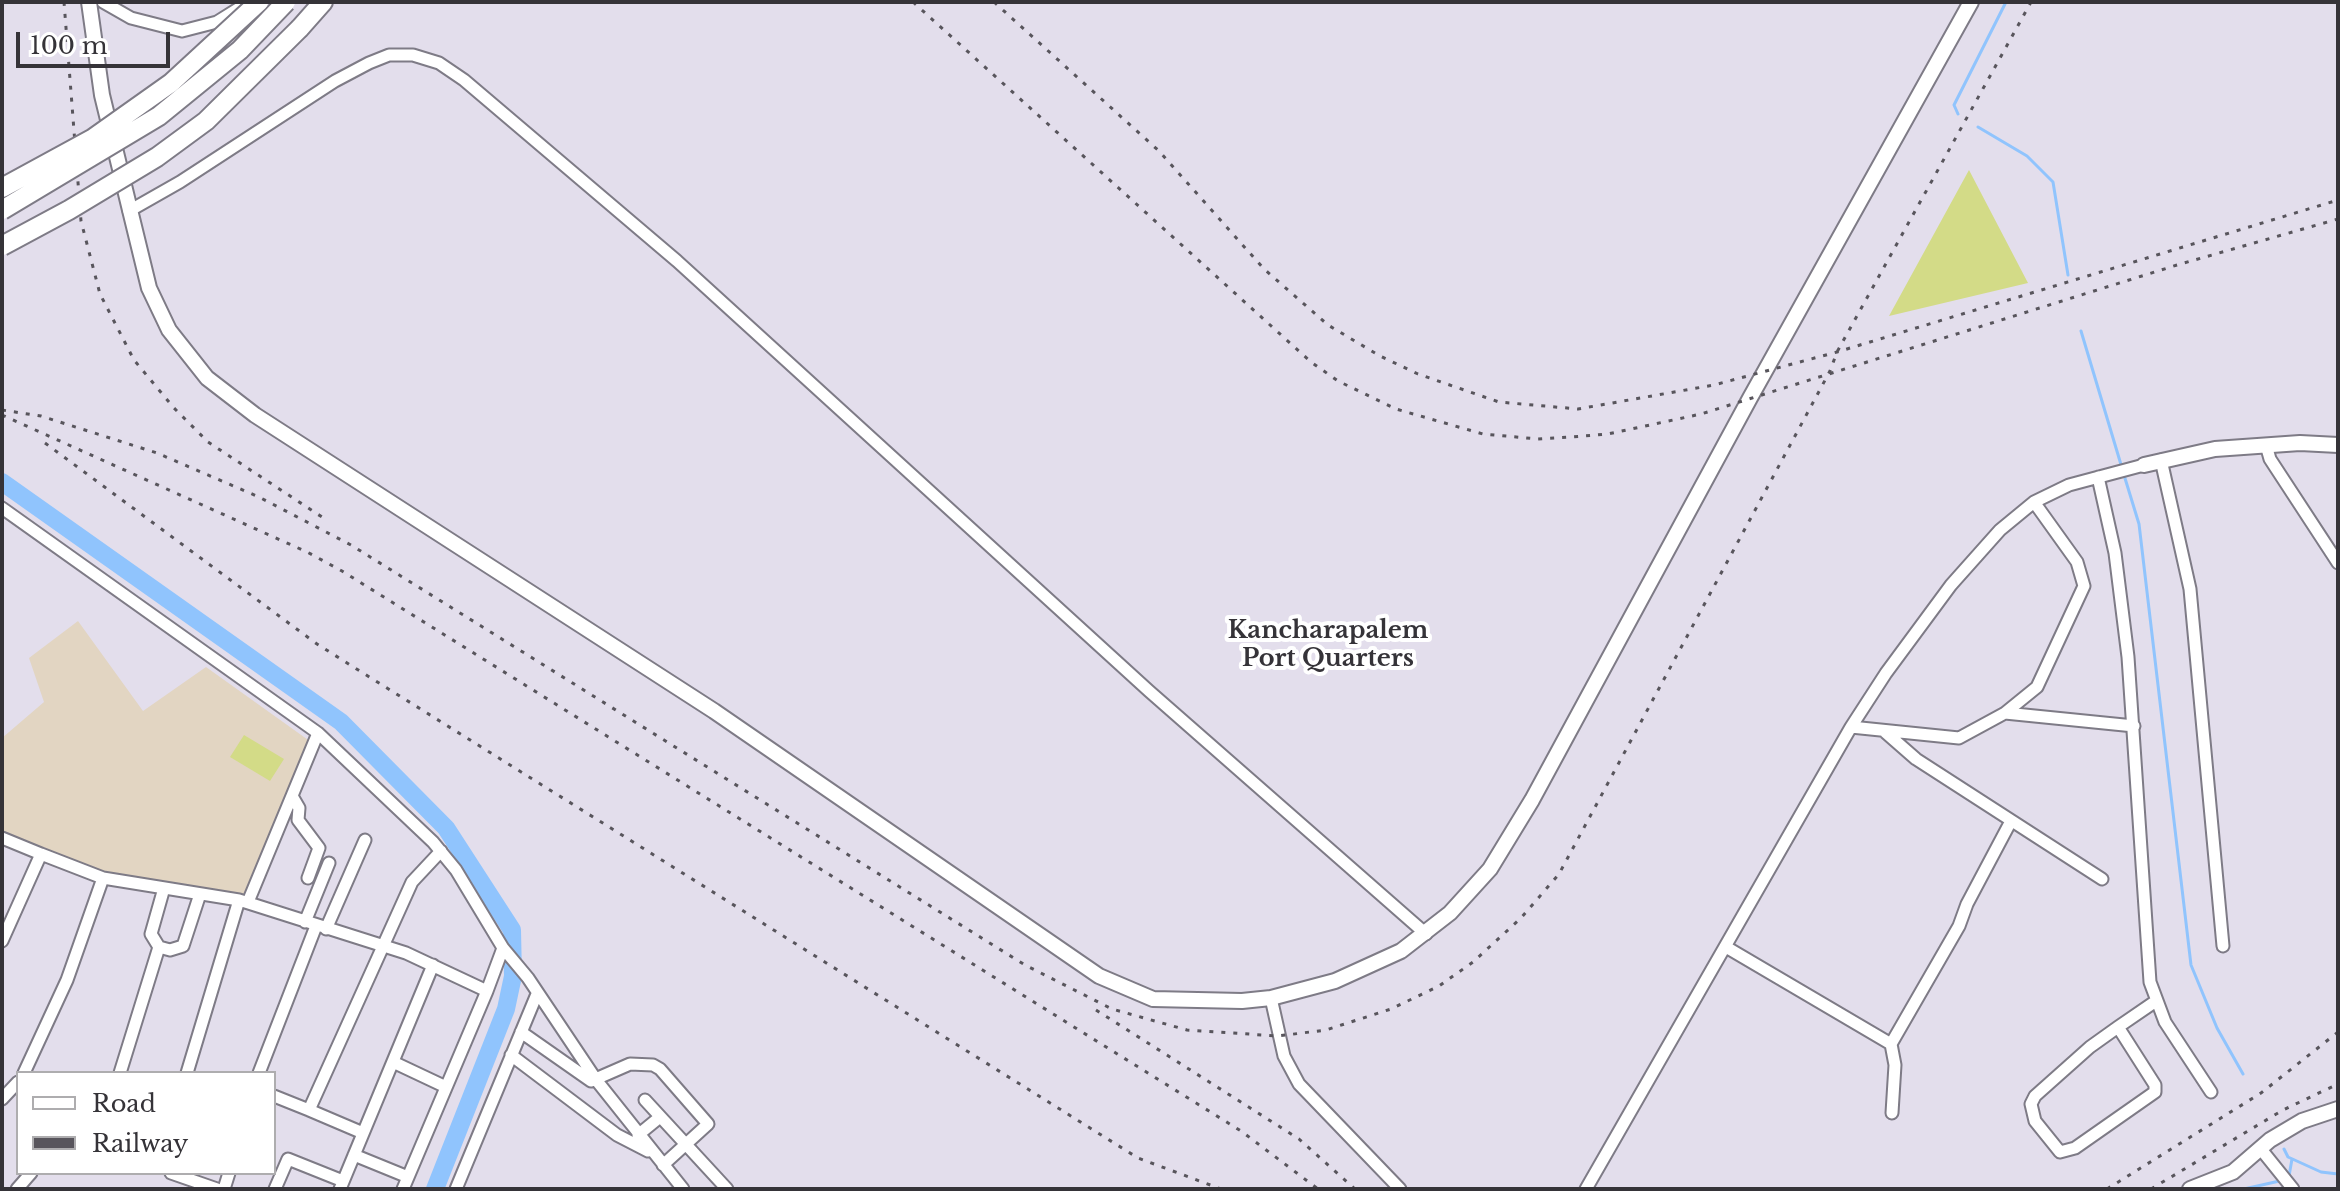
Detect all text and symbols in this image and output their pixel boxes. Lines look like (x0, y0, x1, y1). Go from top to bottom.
scale bar (20, 16, 174, 66)
text: 100 m (30, 31, 108, 60)
district label: Kancharapalem Port Quarters (1228, 617, 1428, 673)
legend (16, 1071, 276, 1175)
text: Road (92, 1089, 156, 1118)
text: Railway (92, 1129, 188, 1158)

